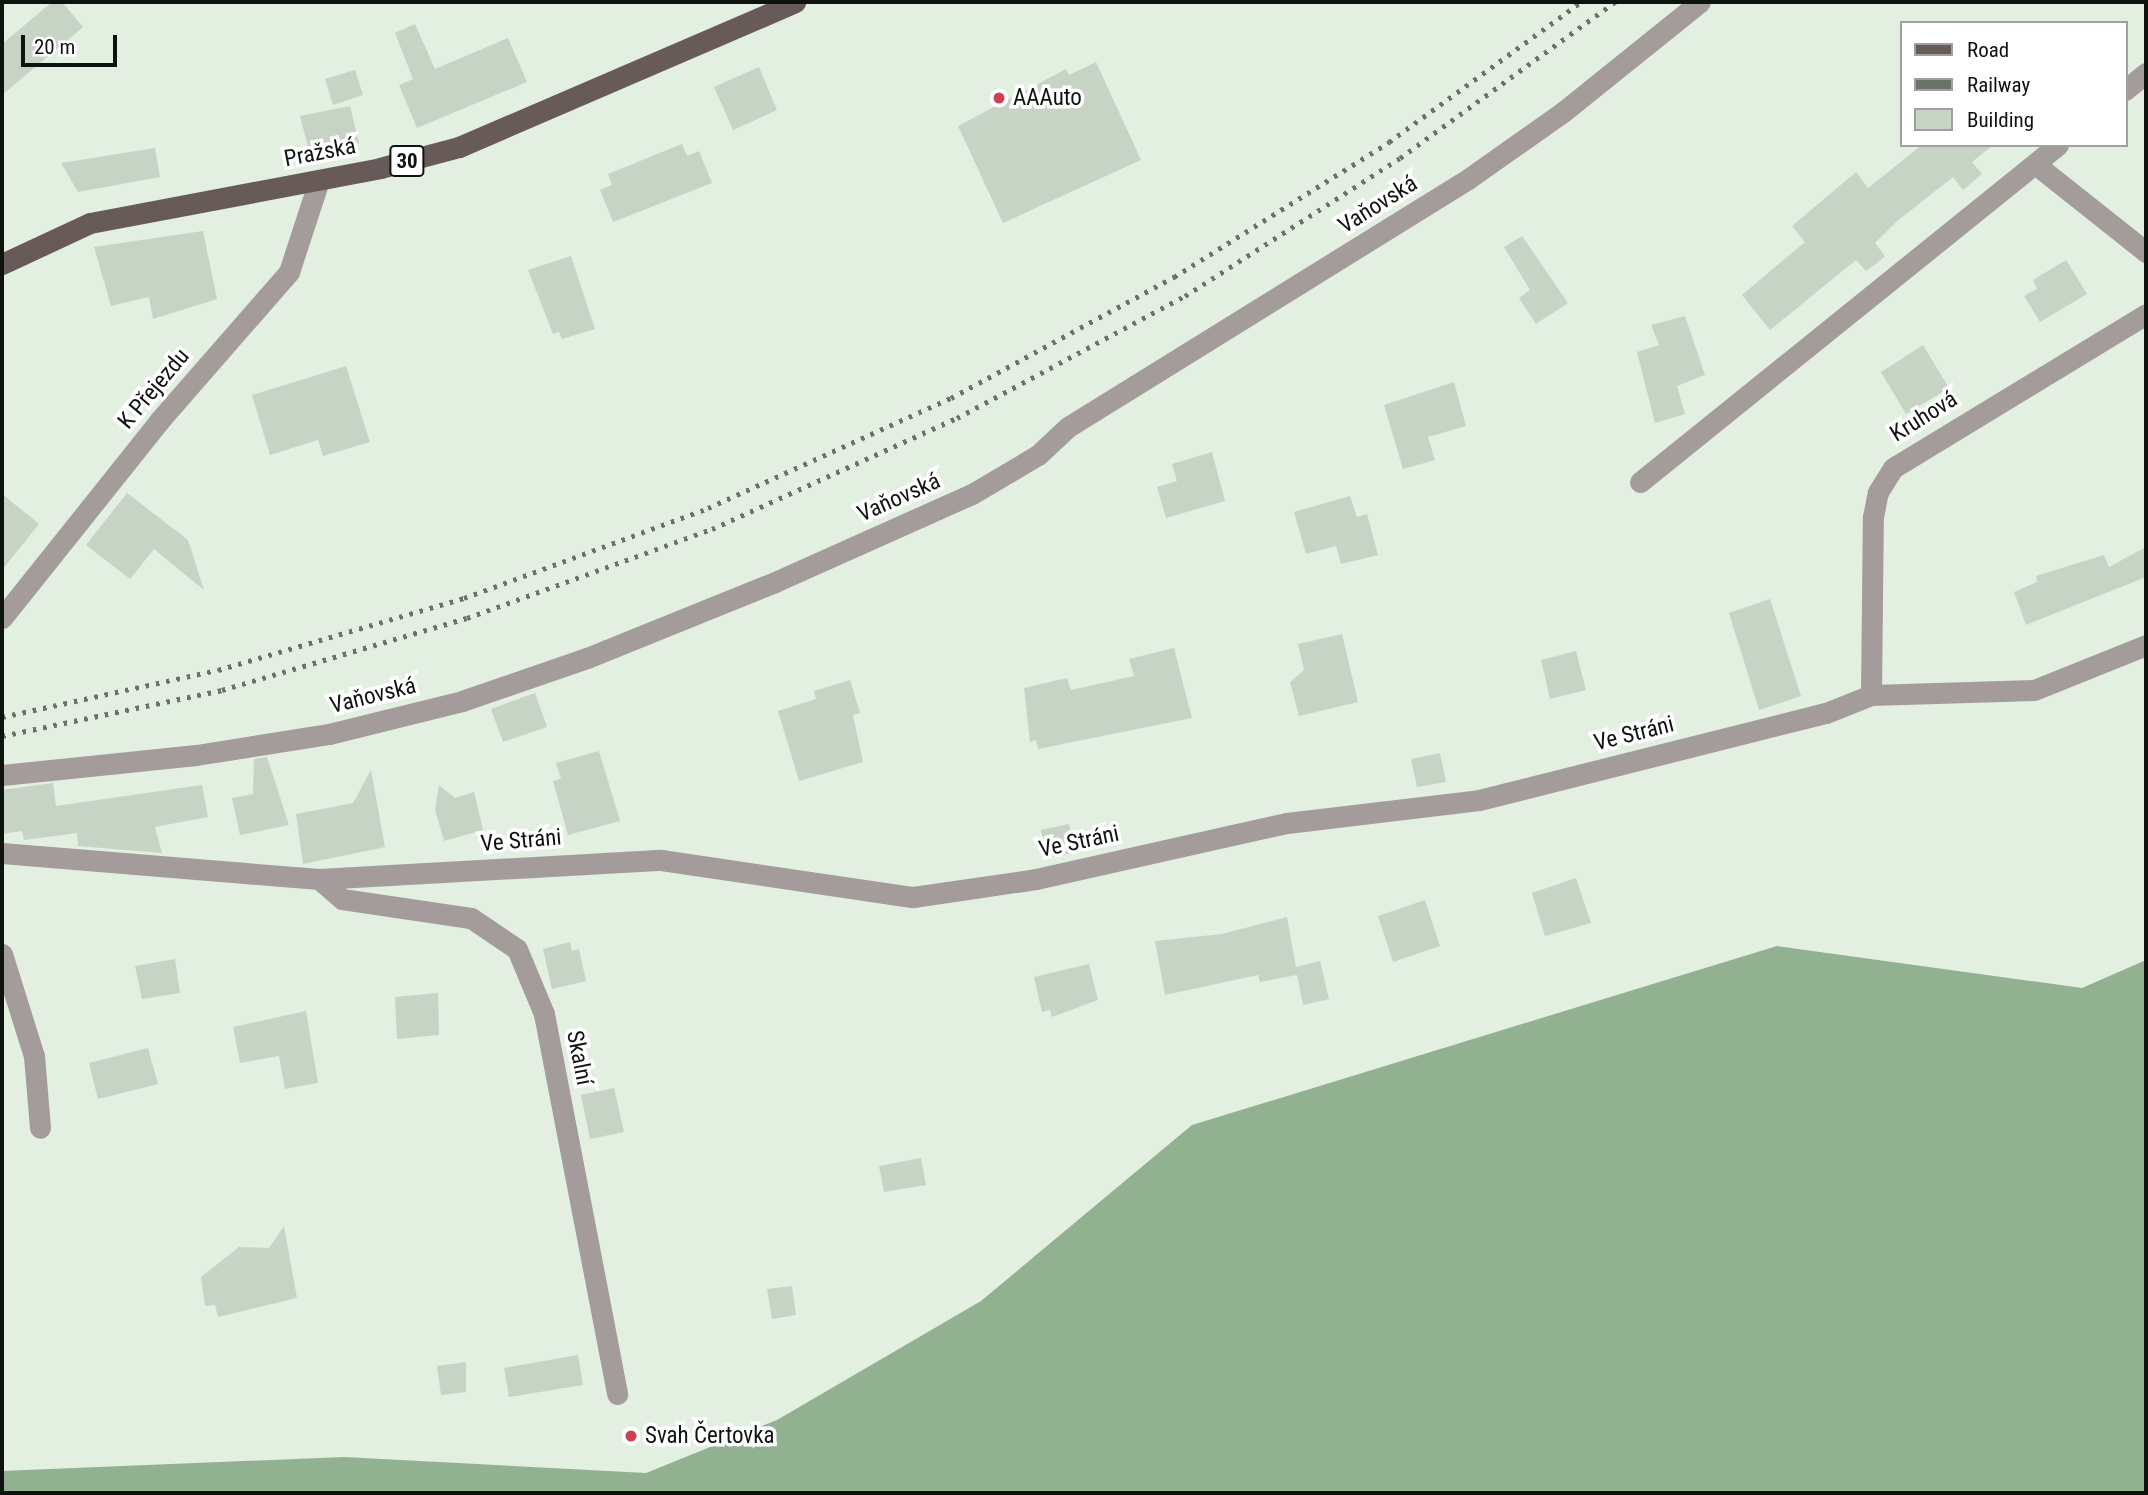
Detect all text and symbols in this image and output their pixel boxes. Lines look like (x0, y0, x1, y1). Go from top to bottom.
scale bar (24, 21, 121, 65)
legend (1899, 21, 2127, 147)
text: 20 m (34, 35, 75, 59)
text: Road (1967, 38, 2009, 62)
text: Railway (1967, 73, 2030, 97)
place label: AAAuto (1013, 84, 1082, 112)
marker: AAAuto (991, 90, 1007, 106)
text: Building (1967, 108, 2034, 132)
street label: Pražská (282, 133, 358, 173)
road number: 30 (388, 144, 426, 178)
street label: Vaňovská (1334, 170, 1422, 240)
street label: K Přejezdu (112, 343, 196, 435)
street label: Kruhová (1885, 386, 1963, 448)
street label: Vaňovská (853, 468, 945, 528)
street label: Vaňovská (327, 672, 419, 720)
street label: Ve Stráni (1591, 711, 1677, 757)
street label: Ve Stráni (1036, 820, 1122, 864)
street label: Ve Stráni (479, 824, 563, 858)
street label: Skalní (560, 1028, 598, 1088)
place label: Svah Čertovka (645, 1422, 775, 1450)
marker: Svah Čertovka (623, 1428, 639, 1444)

